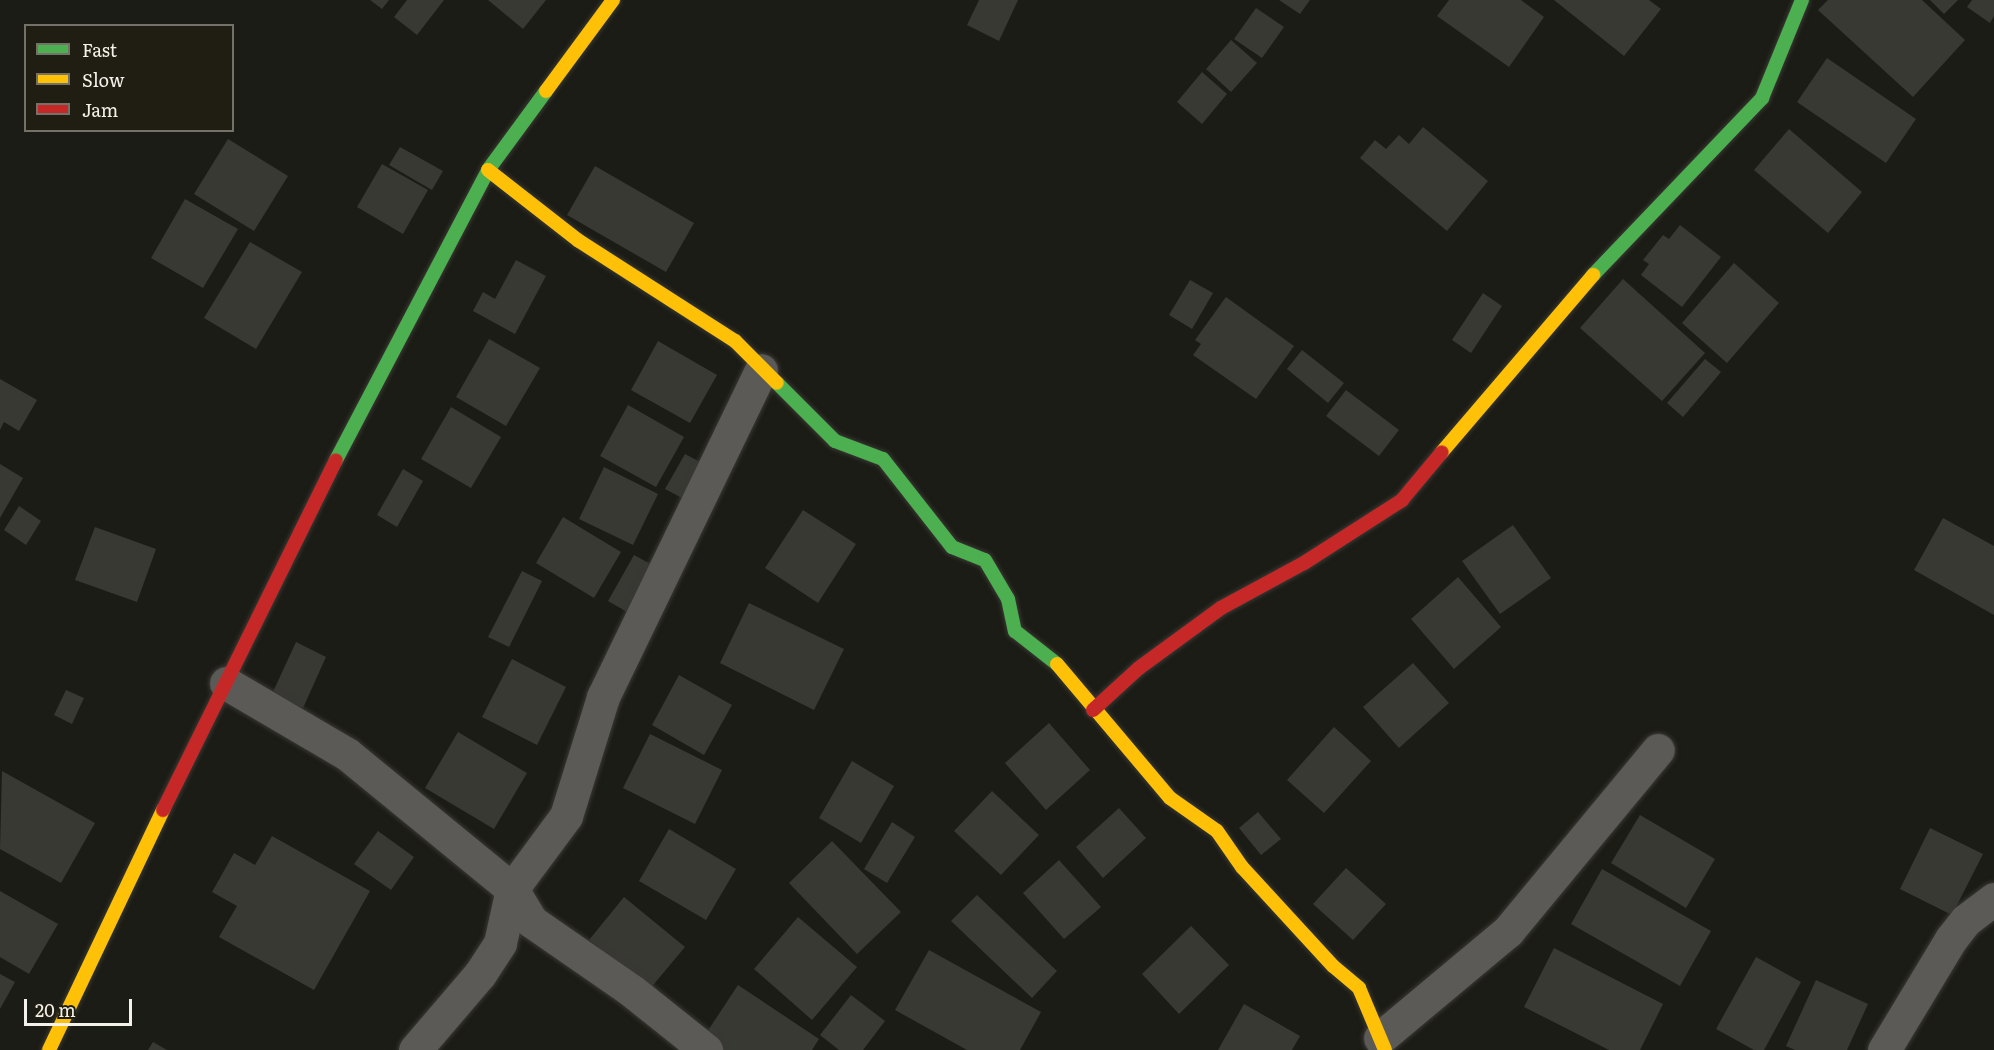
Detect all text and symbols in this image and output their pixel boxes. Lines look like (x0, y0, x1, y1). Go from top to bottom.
legend (24, 24, 234, 132)
text: Fast (82, 36, 117, 63)
text: Slow (82, 66, 124, 93)
text: Jam (82, 96, 118, 123)
scale bar (27, 987, 135, 1025)
text: 20 m (35, 996, 76, 1023)

